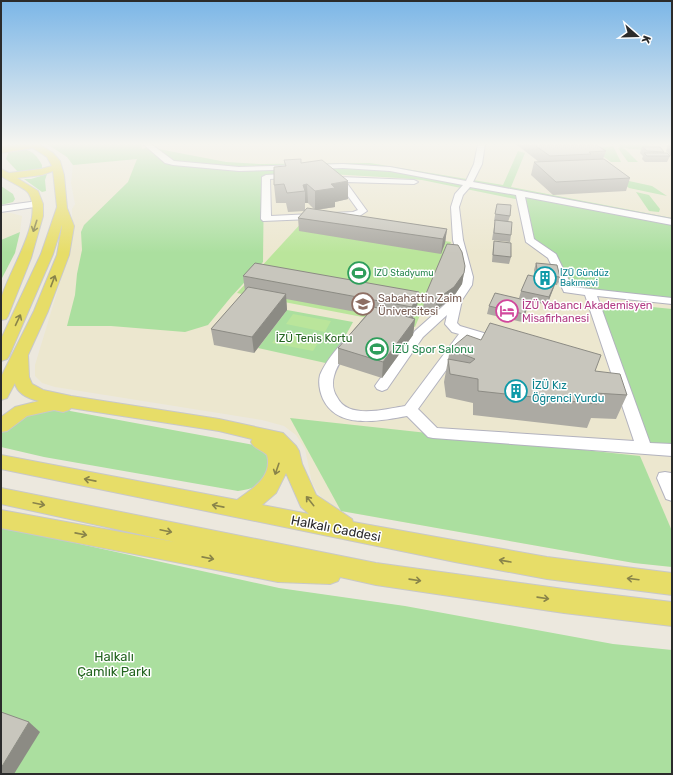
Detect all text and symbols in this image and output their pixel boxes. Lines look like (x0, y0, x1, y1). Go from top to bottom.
north arrow (617, 16, 657, 56)
text: K (638, 34, 653, 46)
one-way arrow (31, 220, 38, 233)
sports icon: İZÜ Stadyumu (346, 260, 372, 286)
building icon: İZÜ Gündüz Bakımevi (532, 265, 558, 291)
place label: İZÜ Stadyumu (374, 268, 434, 278)
place label: İZÜ Gündüz Bakımevi (560, 268, 609, 288)
one-way arrow (49, 275, 57, 287)
school or university icon: Sabahattin Zaim Üniversitesi (350, 291, 376, 317)
place label: Sabahattin Zaim Üniversitesi (378, 292, 462, 318)
hotel icon: İZÜ Yabancı Akademisyen Misafirhanesi (494, 298, 520, 324)
place label: İZÜ Yabancı Akademisyen Misafirhanesi (522, 298, 652, 325)
one-way arrow (15, 315, 22, 327)
park label: İZÜ Tenis Kortu (276, 331, 352, 345)
sports icon: İZÜ Spor Salonu (364, 336, 390, 362)
place label: İZÜ Spor Salonu (392, 342, 474, 356)
building icon: İZÜ Kız Öğrenci Yurdu (503, 378, 529, 404)
place label: İZÜ Kız Öğrenci Yurdu (532, 378, 604, 405)
one-way arrow (272, 462, 280, 474)
one-way arrow (84, 476, 97, 484)
one-way arrow (306, 496, 315, 506)
one-way arrow (32, 501, 45, 509)
one-way arrow (212, 502, 225, 510)
street label: Halkalı Caddesi (290, 512, 382, 545)
one-way arrow (160, 527, 173, 535)
one-way arrow (74, 530, 87, 538)
one-way arrow (201, 554, 214, 562)
one-way arrow (499, 556, 512, 564)
one-way arrow (408, 576, 421, 584)
one-way arrow (627, 576, 640, 583)
one-way arrow (537, 594, 550, 602)
park label: Halkalı Çamlık Parkı (77, 649, 151, 679)

